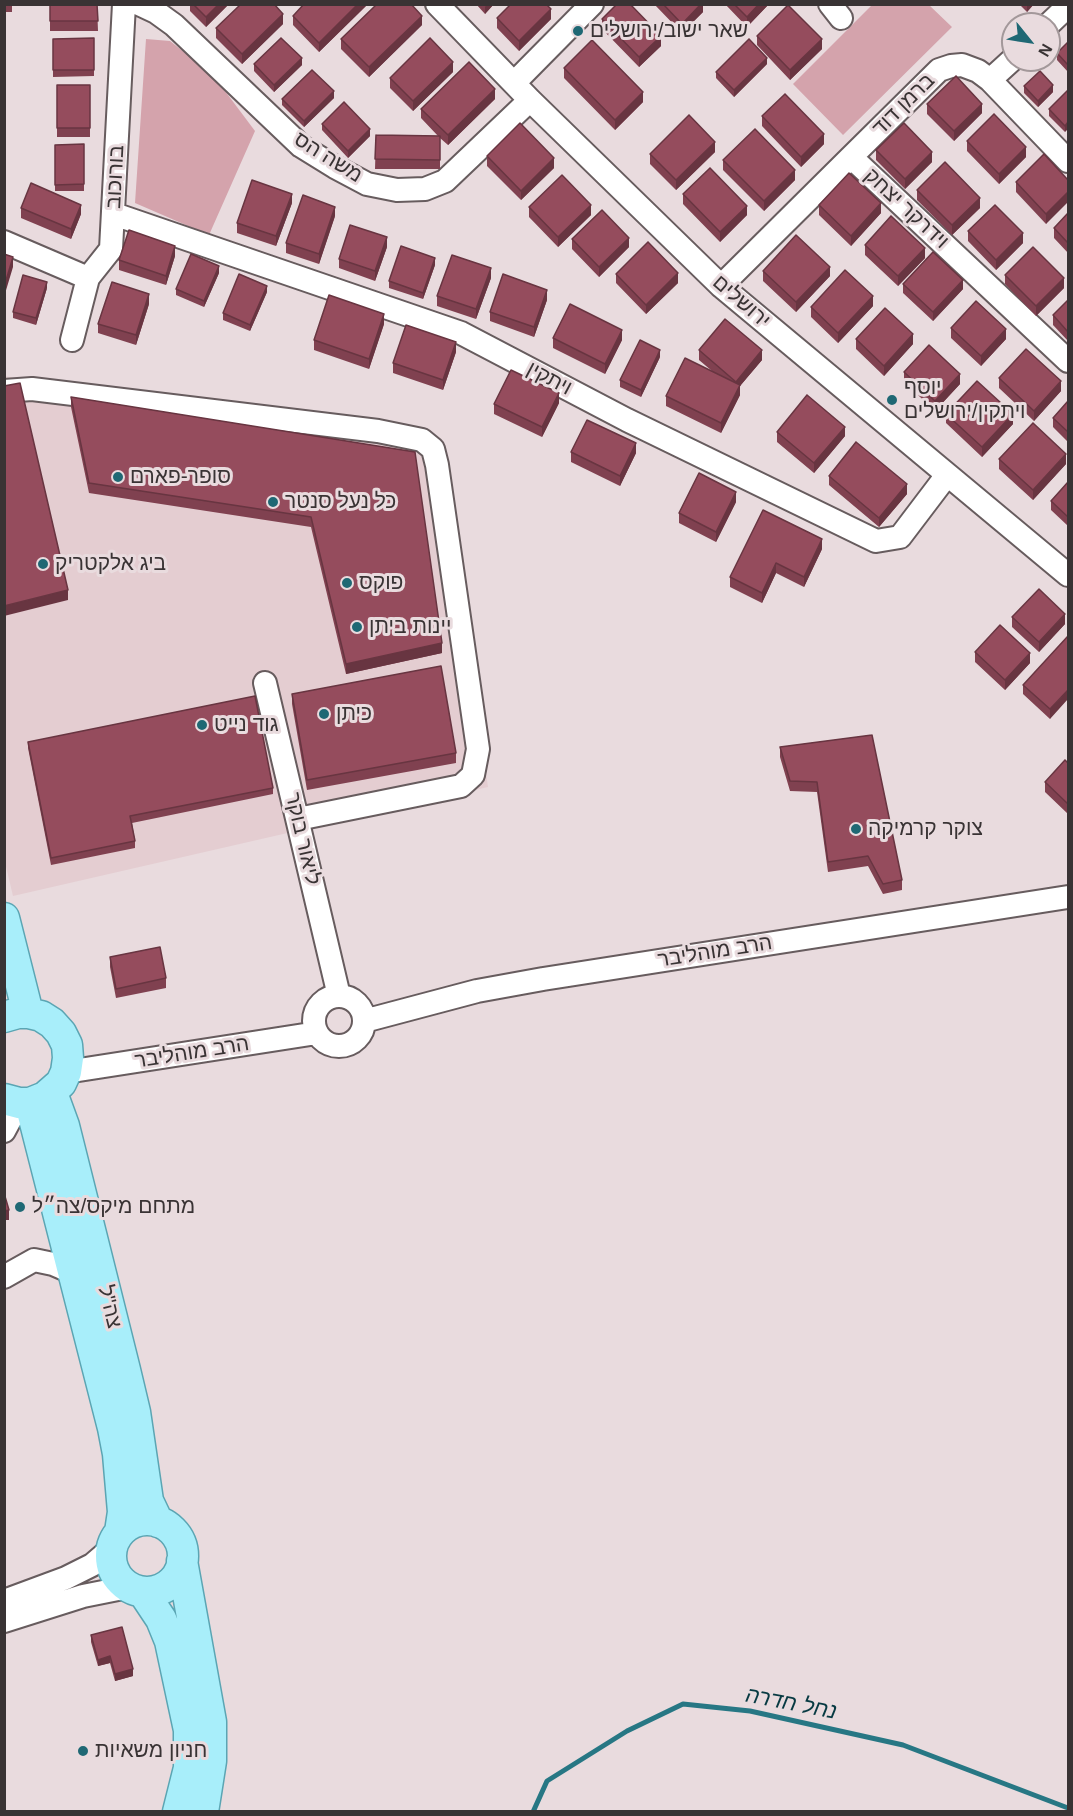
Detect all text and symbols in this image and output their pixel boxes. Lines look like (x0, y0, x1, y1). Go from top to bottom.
north arrow (1001, 12, 1061, 72)
place label: שאר ישוב/ירושלים (590, 18, 748, 44)
marker: שאר ישוב/ירושלים (571, 24, 585, 38)
text: N (1035, 41, 1056, 60)
street label: ברמן דוד (868, 69, 940, 141)
street label: משה הס (289, 127, 367, 189)
street label: בורוכוב (102, 145, 130, 209)
street label: וידרקר יצחק (859, 164, 953, 254)
street label: ירושלים (707, 270, 775, 334)
street label: ויתקין (522, 357, 576, 401)
place label: יוסף ויתקין/ירושלים (904, 375, 1026, 425)
marker: יוסף ויתקין/ירושלים (885, 393, 899, 407)
place label: סופר-פארם (130, 464, 231, 490)
marker: סופר-פארם (111, 470, 125, 484)
place label: כל נעל סנטר (285, 489, 396, 515)
marker: כל נעל סנטר (266, 495, 280, 509)
place label: ביג אלקטריק (55, 551, 166, 577)
marker: ביג אלקטריק (36, 557, 50, 571)
place label: פוקס (359, 570, 403, 596)
marker: פוקס (340, 576, 354, 590)
place label: יינות ביתן (369, 614, 451, 640)
marker: יינות ביתן (350, 620, 364, 634)
place label: כיתן (336, 701, 372, 727)
marker: כיתן (317, 707, 331, 721)
place label: גוד נייט (214, 712, 279, 738)
marker: גוד נייט (195, 718, 209, 732)
street label: ליאור בוקר (279, 790, 325, 888)
place label: צוקר קרמיקה (868, 816, 983, 842)
marker: צוקר קרמיקה (849, 822, 863, 836)
street label: הרב מוהליבר (656, 931, 774, 973)
street label: הרב מוהליבר (133, 1032, 251, 1074)
place label: מתחם מיקס/צה״ל (32, 1194, 195, 1220)
marker: מתחם מיקס/צה״ל (13, 1200, 27, 1214)
street label: צה"ל (92, 1283, 126, 1331)
water label: נחל חדרה (743, 1682, 839, 1726)
place label: חניון משאיות (95, 1738, 207, 1764)
marker: חניון משאיות (76, 1744, 90, 1758)

